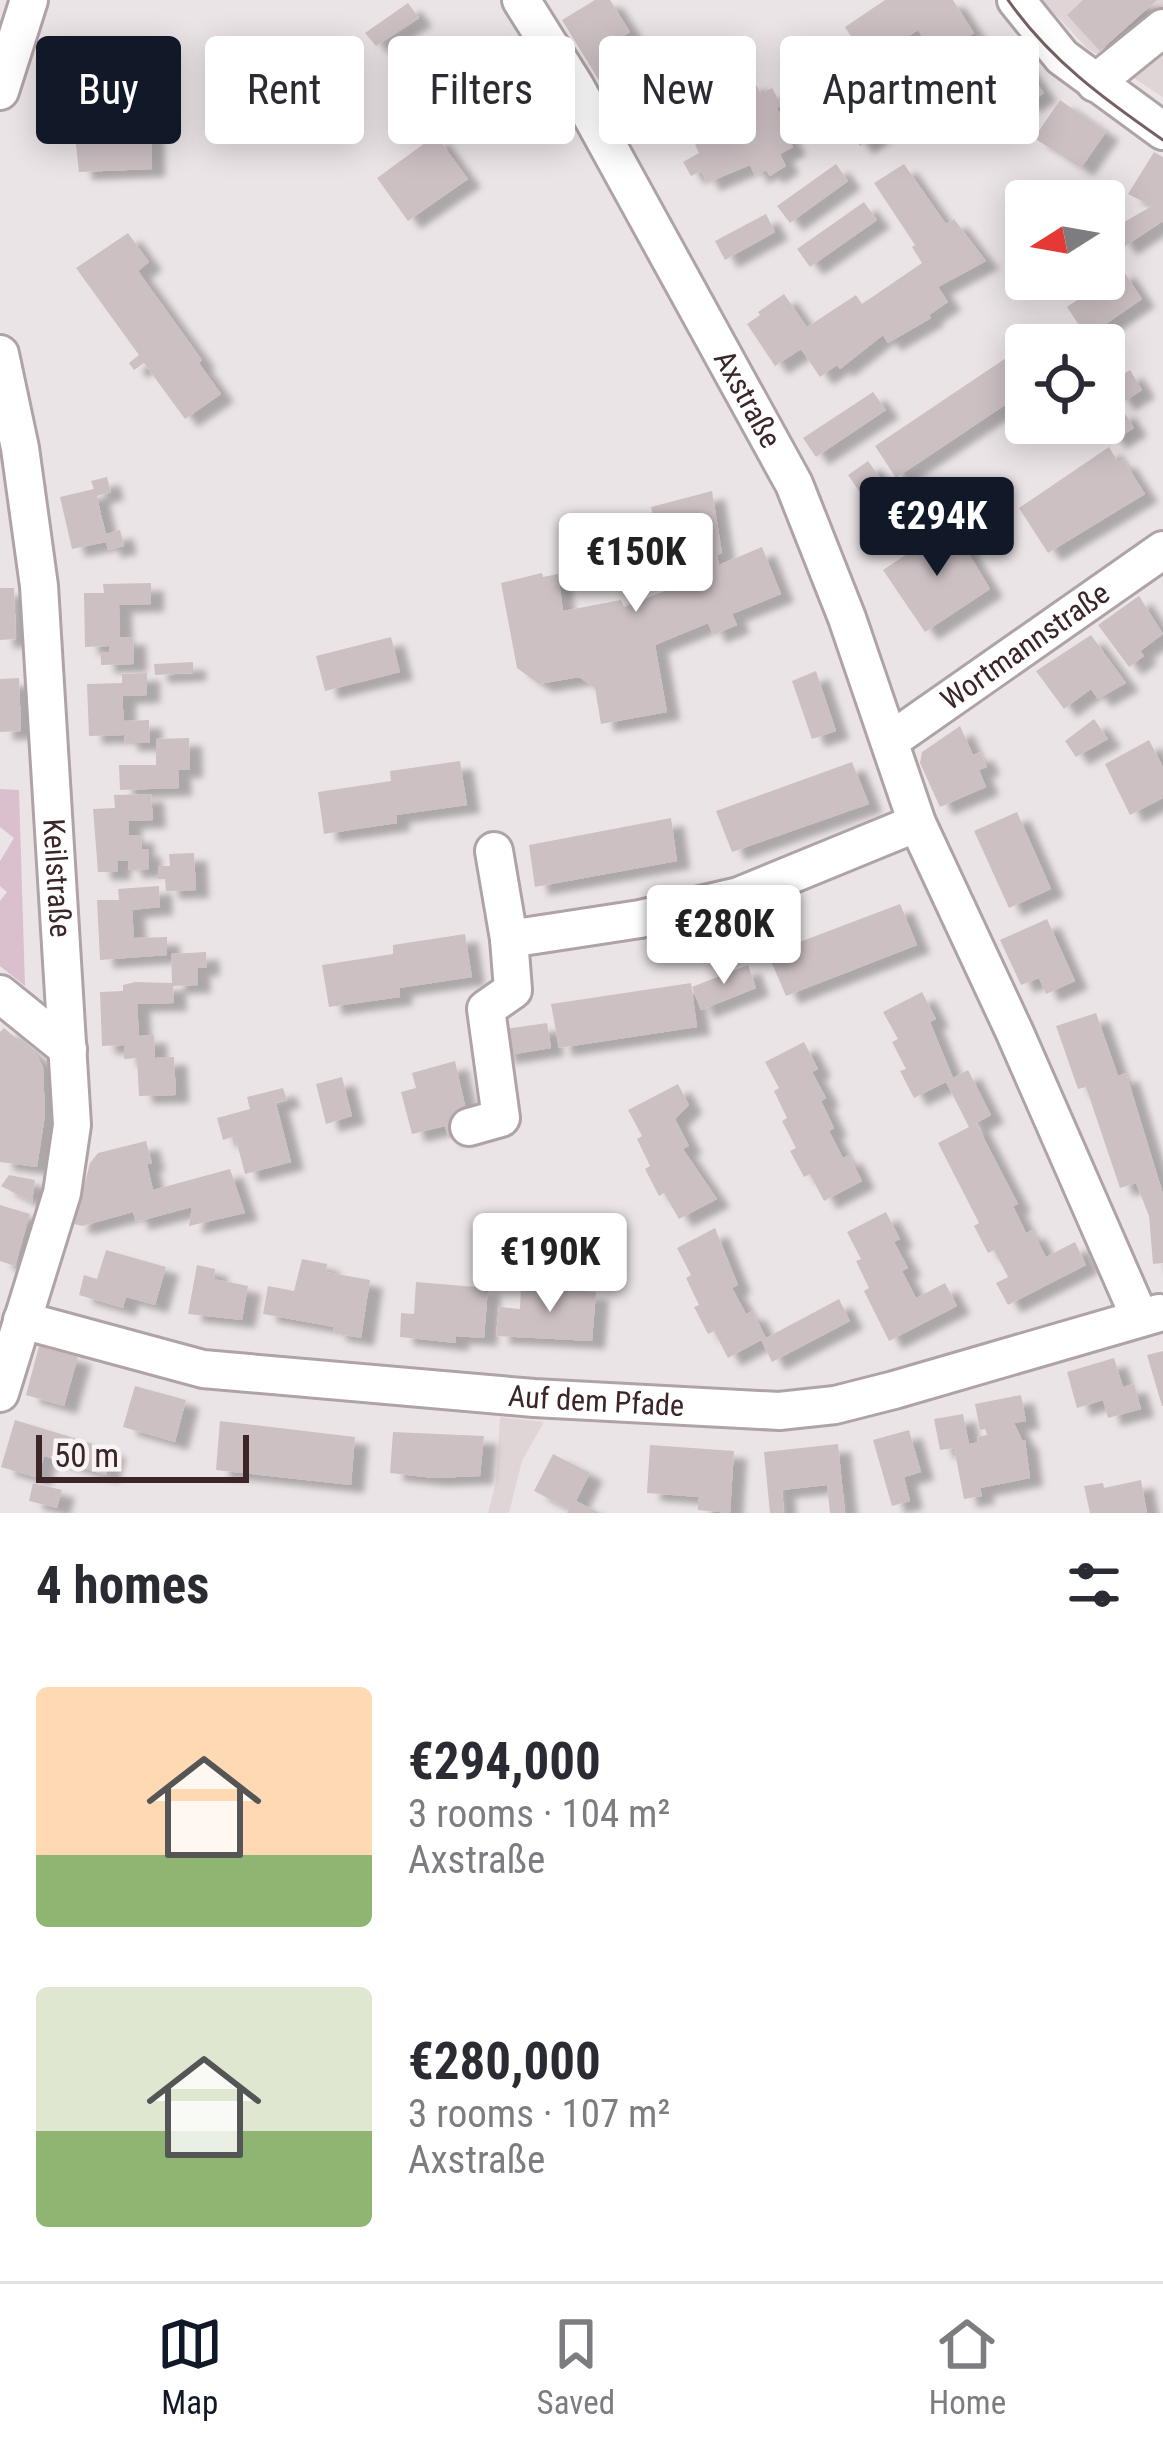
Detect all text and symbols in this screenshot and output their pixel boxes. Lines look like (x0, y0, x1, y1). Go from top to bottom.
chip: Buy (36, 36, 181, 144)
chip: Rent (205, 36, 364, 144)
chip: Filters (388, 36, 575, 144)
chip: New (599, 36, 756, 144)
chip: Apartment (780, 36, 1039, 144)
north arrow (1005, 180, 1125, 300)
map controls (1005, 180, 1125, 444)
button: locate (1005, 324, 1125, 444)
street label: Axstraße (707, 344, 789, 454)
pin: €294K (853, 477, 1021, 579)
text: €294K (887, 493, 987, 539)
pin: €150K (552, 513, 720, 615)
text: €150K (586, 529, 686, 575)
street label: Wortmannstraße (934, 575, 1116, 717)
street label: Keilstraße (36, 818, 78, 939)
pin: €280K (640, 885, 808, 987)
text: €280K (674, 901, 774, 947)
pin: €190K (466, 1213, 634, 1315)
text: €190K (500, 1229, 600, 1275)
street label: Auf dem Pfade (507, 1378, 685, 1423)
scale bar (36, 1429, 249, 1482)
text: 50 m (54, 1436, 119, 1475)
icon: filters (1061, 1552, 1127, 1618)
text: 4 homes (36, 1556, 209, 1615)
text: €294,000 (408, 1732, 601, 1791)
icon: home (132, 1735, 276, 1879)
text: 3 rooms · 104 m² (408, 1791, 670, 1837)
text: Axstraße (408, 1837, 545, 1883)
text: €280,000 (408, 2032, 601, 2091)
icon: home (132, 2035, 276, 2179)
text: 3 rooms · 107 m² (408, 2091, 670, 2137)
text: Axstraße (408, 2137, 545, 2183)
tab: Map (157, 2311, 223, 2422)
tab: Saved (537, 2311, 615, 2422)
tab: Home (929, 2311, 1006, 2422)

